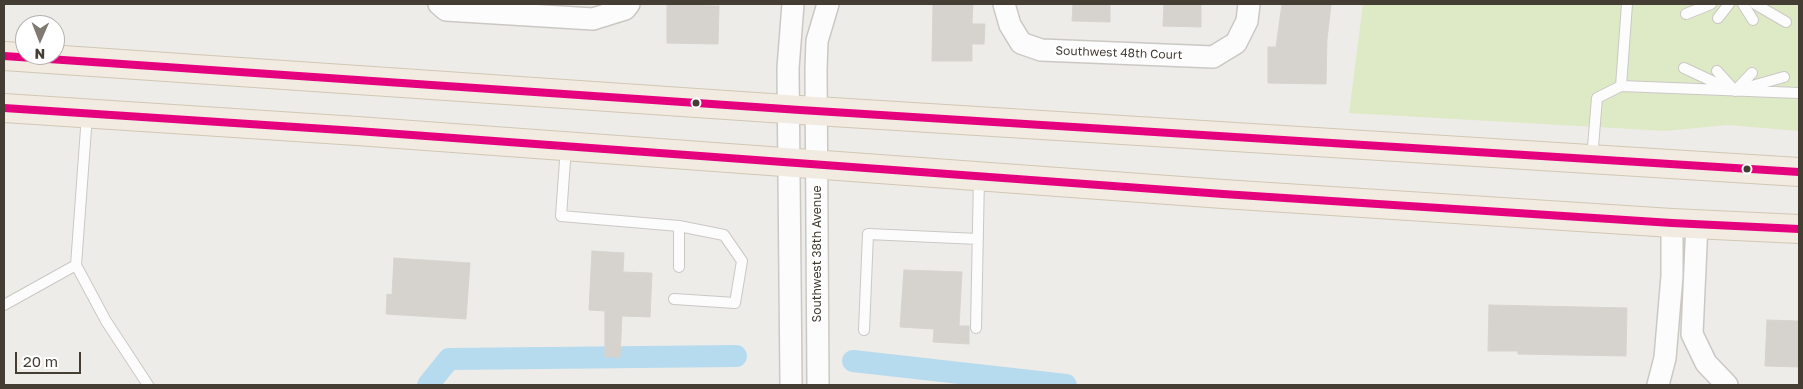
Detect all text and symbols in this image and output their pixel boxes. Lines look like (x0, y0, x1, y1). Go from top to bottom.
north arrow (15, 15, 65, 65)
street label: Southwest 48th Court (1055, 44, 1183, 62)
text: N (34, 46, 45, 63)
unlabelled marker (691, 98, 701, 108)
unlabelled marker (1742, 164, 1752, 174)
street label: Southwest 38th Avenue (810, 186, 824, 322)
scale bar (18, 342, 84, 374)
text: 20 m (23, 352, 58, 370)

